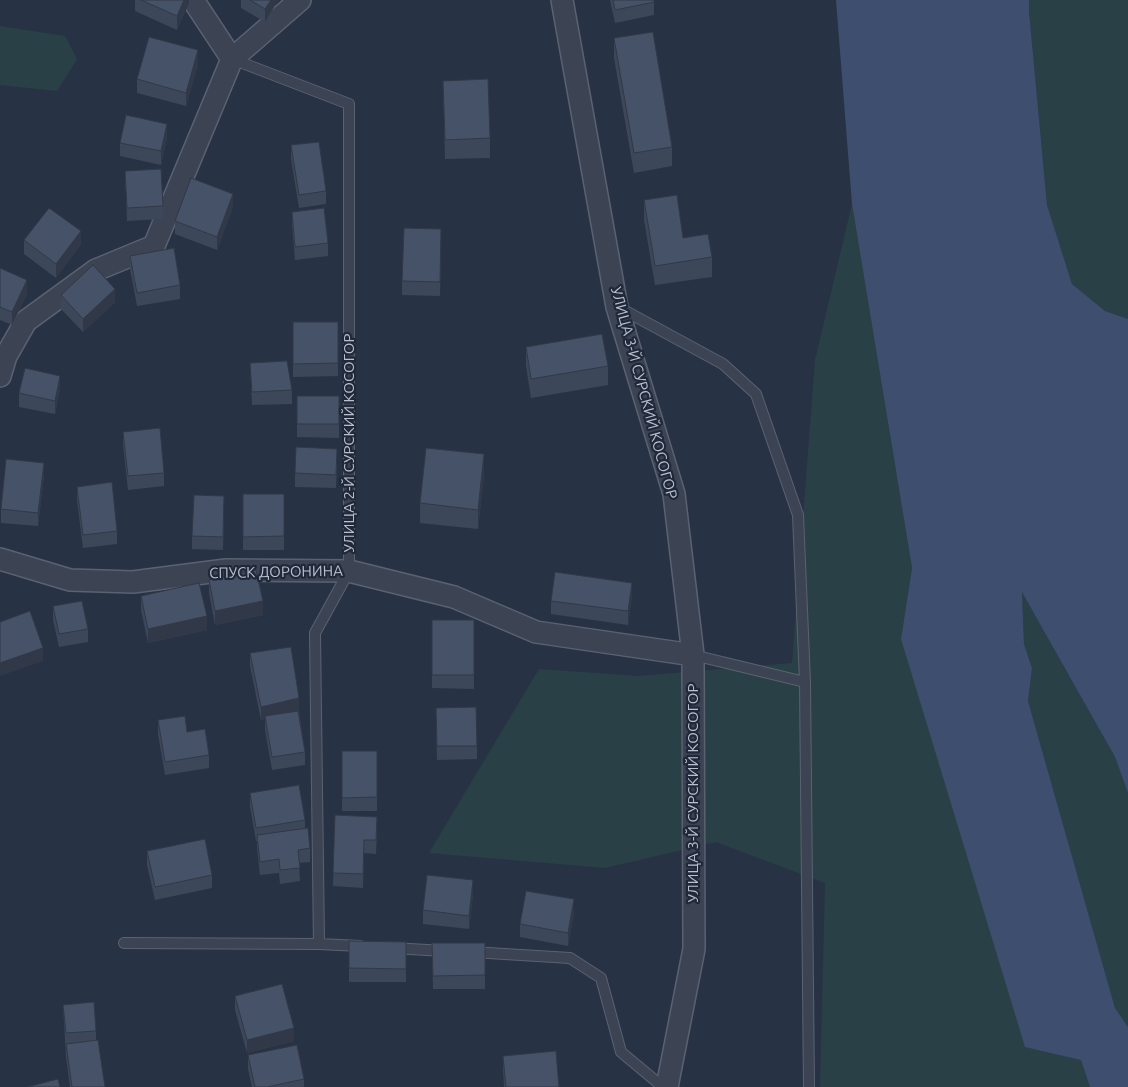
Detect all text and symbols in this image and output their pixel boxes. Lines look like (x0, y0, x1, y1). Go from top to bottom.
street label: УЛИЦА 3-Й СУРСКИЙ КОСОГОР (607, 285, 681, 501)
street label: УЛИЦА 2-Й СУРСКИЙ КОСОГОР (340, 334, 358, 552)
street label: СПУСК ДОРОНИНА (209, 562, 343, 582)
street label: УЛИЦА 3-Й СУРСКИЙ КОСОГОР (684, 684, 702, 902)

